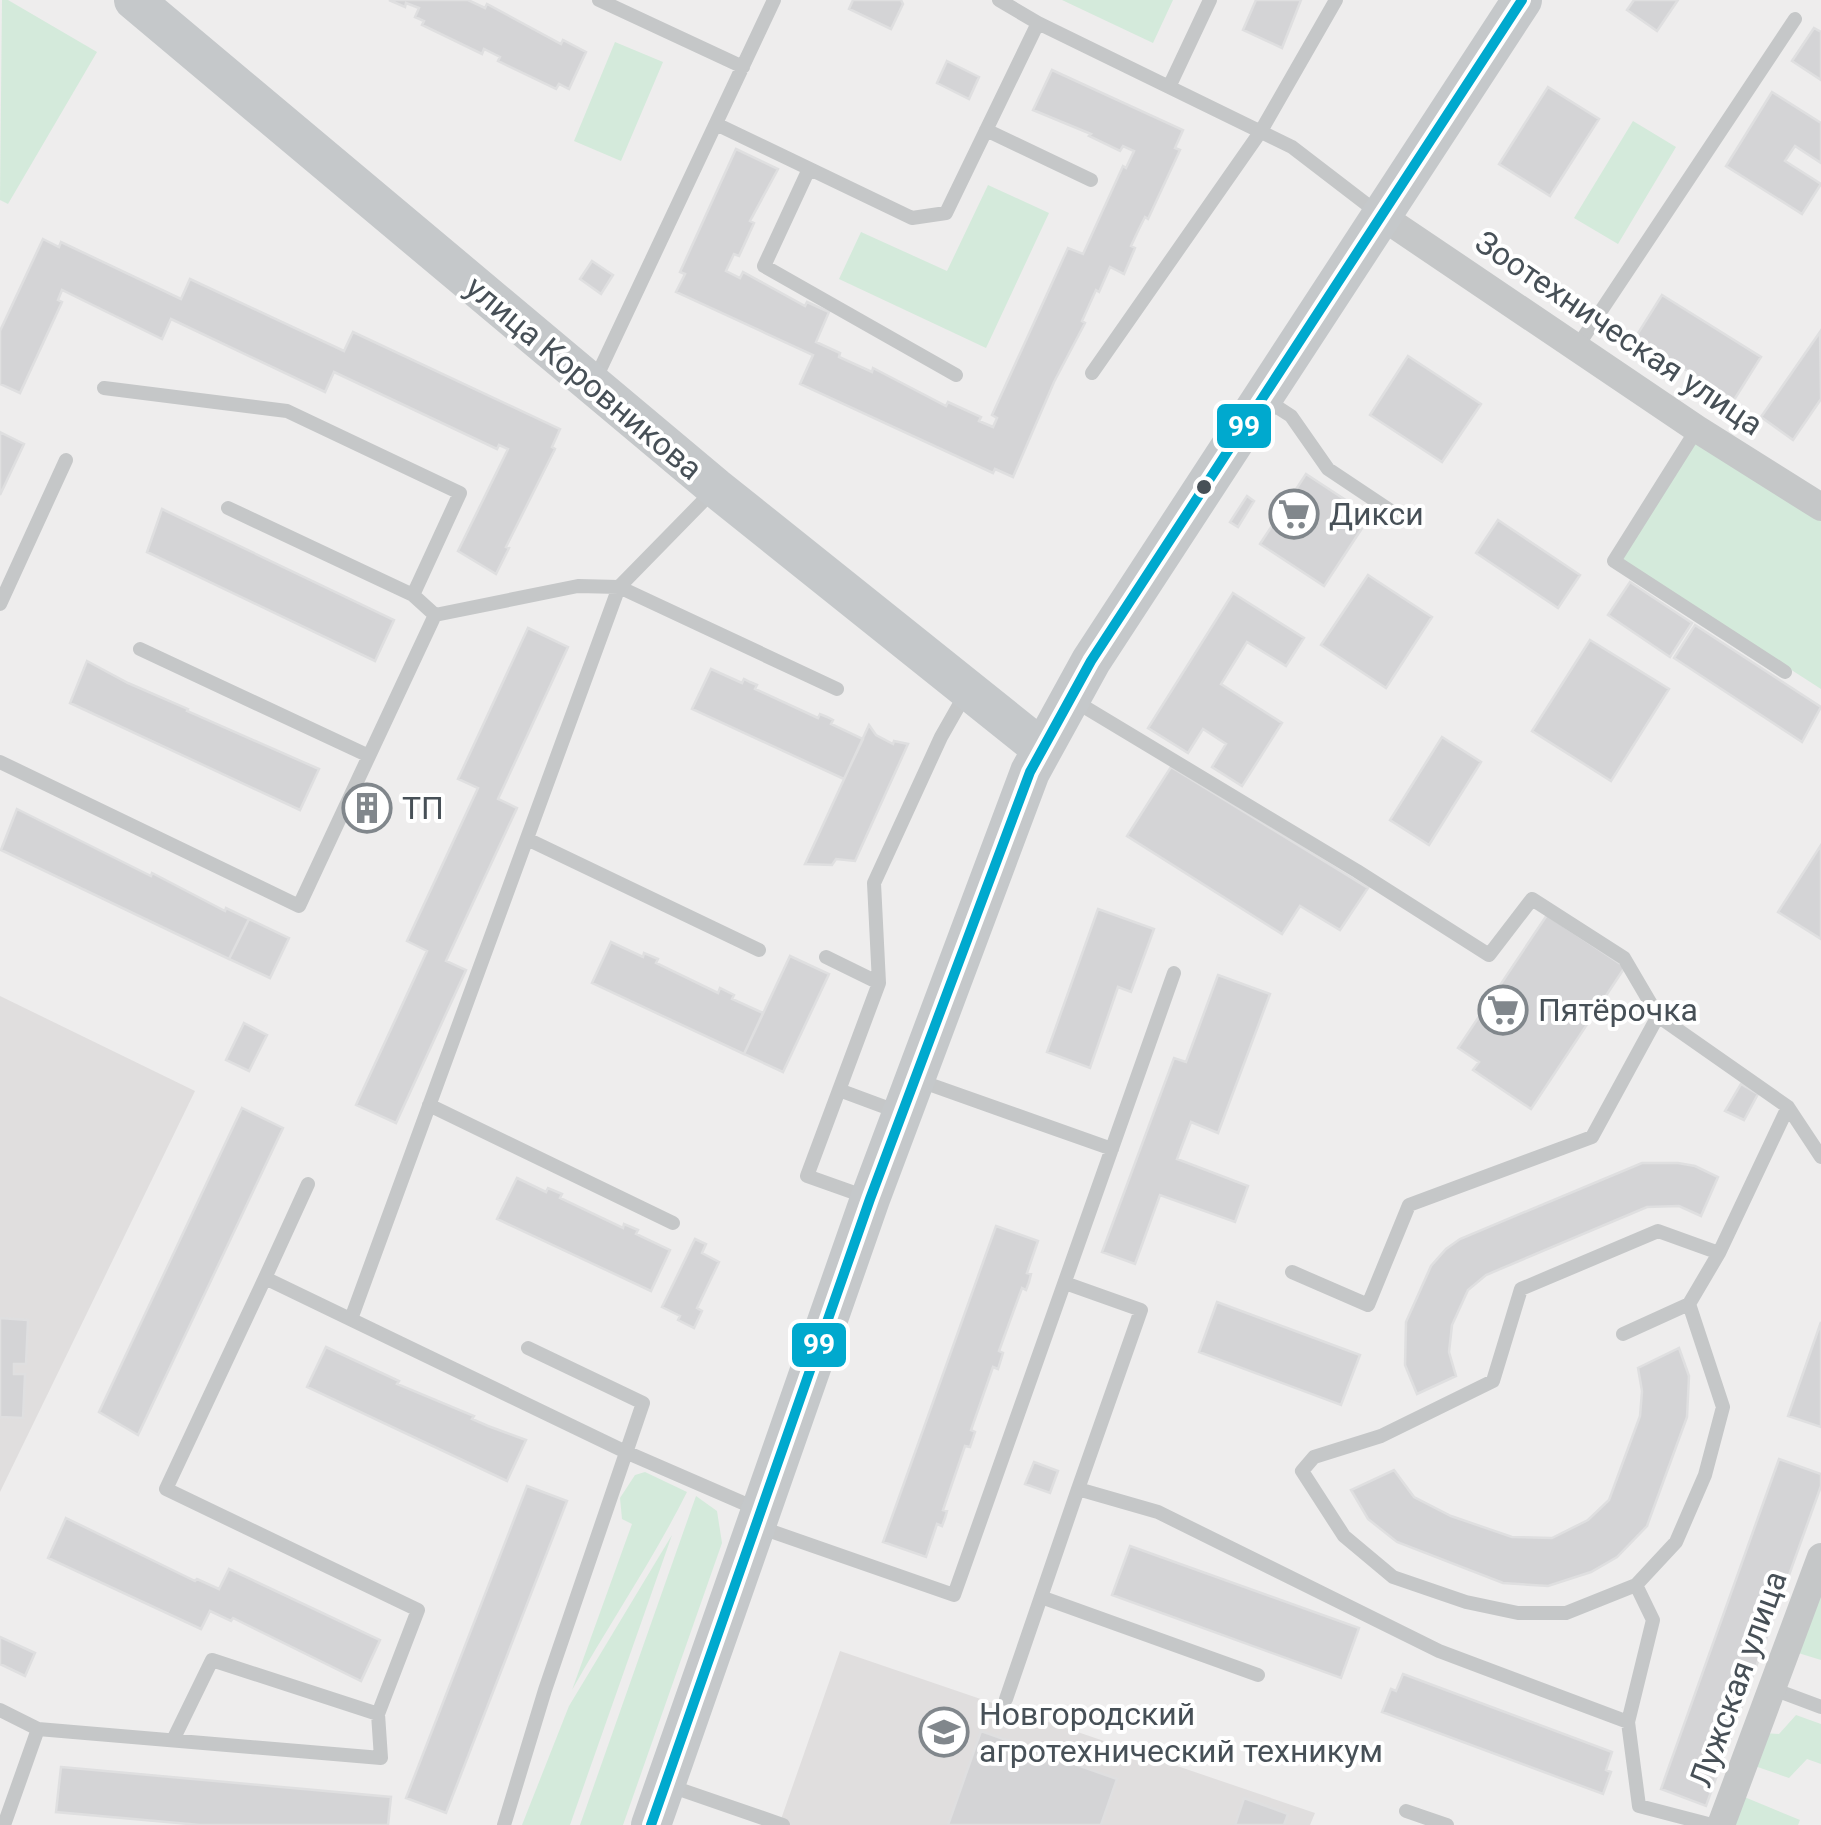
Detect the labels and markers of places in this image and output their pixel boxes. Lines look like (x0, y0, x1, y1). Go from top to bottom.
unlabelled marker (1194, 477, 1214, 497)
supermarket icon: Дикси (1268, 488, 1320, 540)
place label: Дикси (1329, 495, 1424, 533)
building icon: ТП (341, 782, 393, 834)
place label: ТП (402, 789, 444, 827)
supermarket icon: Пятёрочка (1477, 984, 1529, 1036)
place label: Пятёрочка (1538, 991, 1698, 1029)
place label: Новгородский агротехнический техникум (979, 1695, 1383, 1770)
school or university icon: Новгородский агротехнический техникум (918, 1706, 970, 1758)

